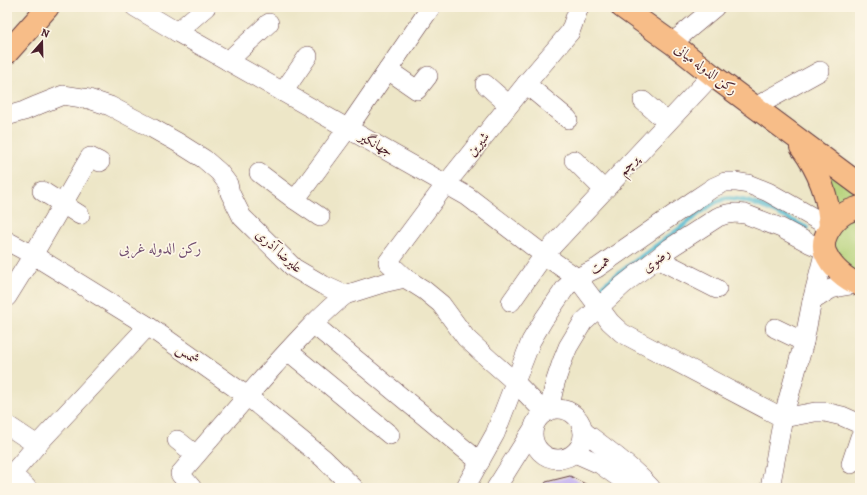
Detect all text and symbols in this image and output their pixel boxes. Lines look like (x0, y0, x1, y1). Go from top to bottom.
north arrow (22, 22, 62, 62)
text: N (39, 25, 52, 41)
street label: رکن الدوله میانی (671, 39, 741, 99)
street label: جهانگیر (354, 126, 397, 161)
street label: شیرین (462, 128, 494, 160)
street label: پرچم (613, 149, 647, 183)
street label: علیرضا آذری (251, 225, 307, 277)
district label: رکن الدوله غربی (119, 238, 201, 259)
street label: رضوی (638, 243, 674, 277)
street label: همت (586, 251, 614, 279)
street label: شمس (172, 339, 204, 369)

